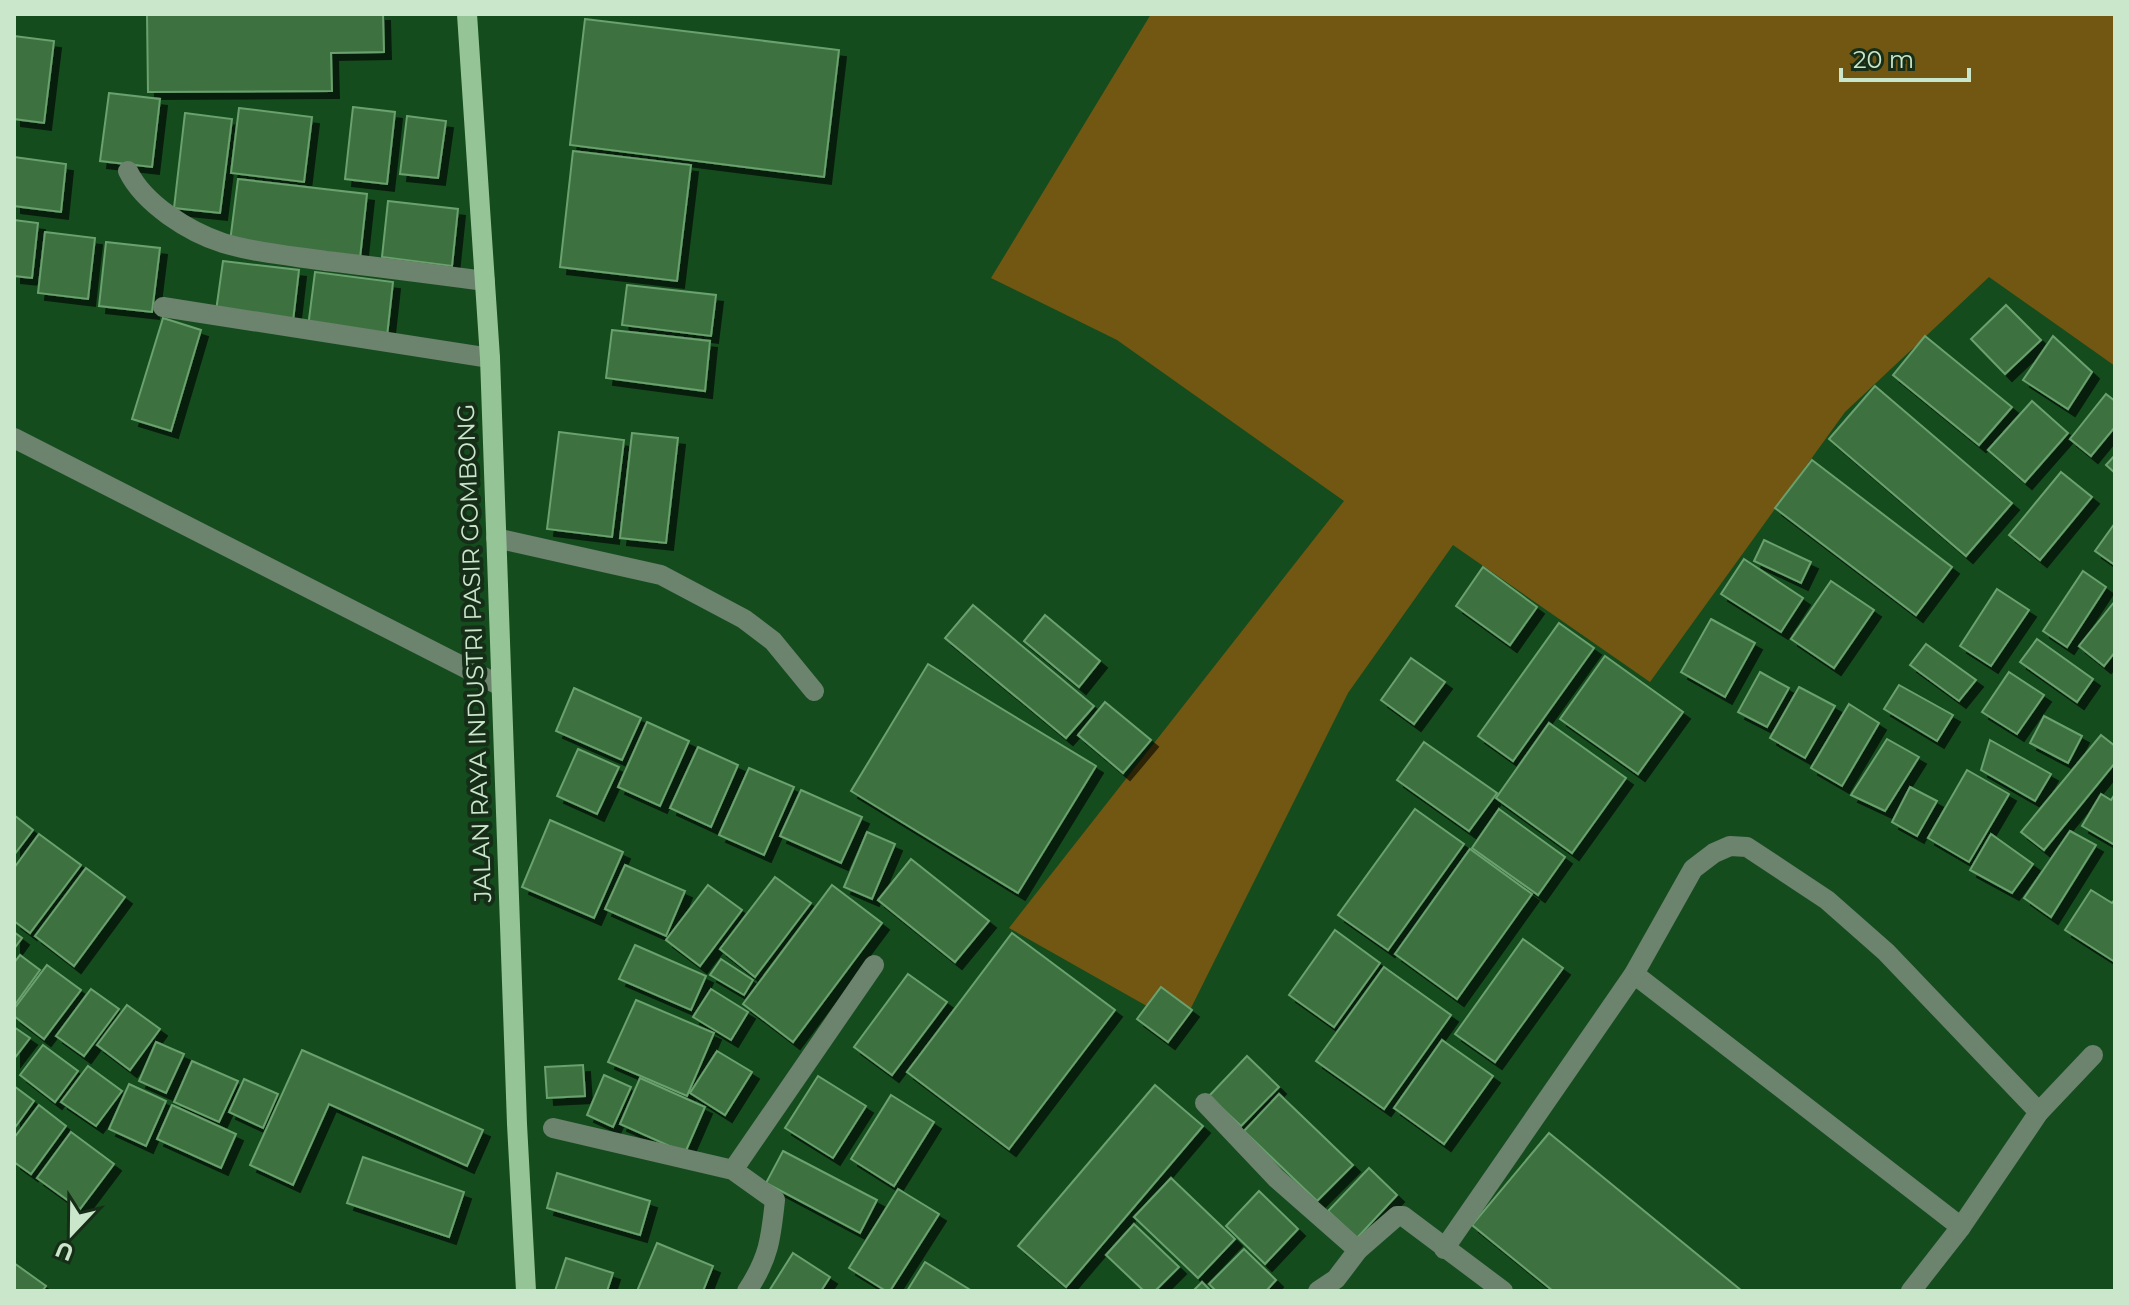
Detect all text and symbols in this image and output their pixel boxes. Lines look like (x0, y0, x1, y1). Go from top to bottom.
scale bar (1841, 32, 1969, 82)
text: 20 m (1853, 45, 1914, 74)
street label: JALAN RAYA INDUSTRI PASIR GOMBONG (451, 403, 497, 904)
north arrow (32, 1193, 112, 1273)
text: U (52, 1235, 78, 1267)

